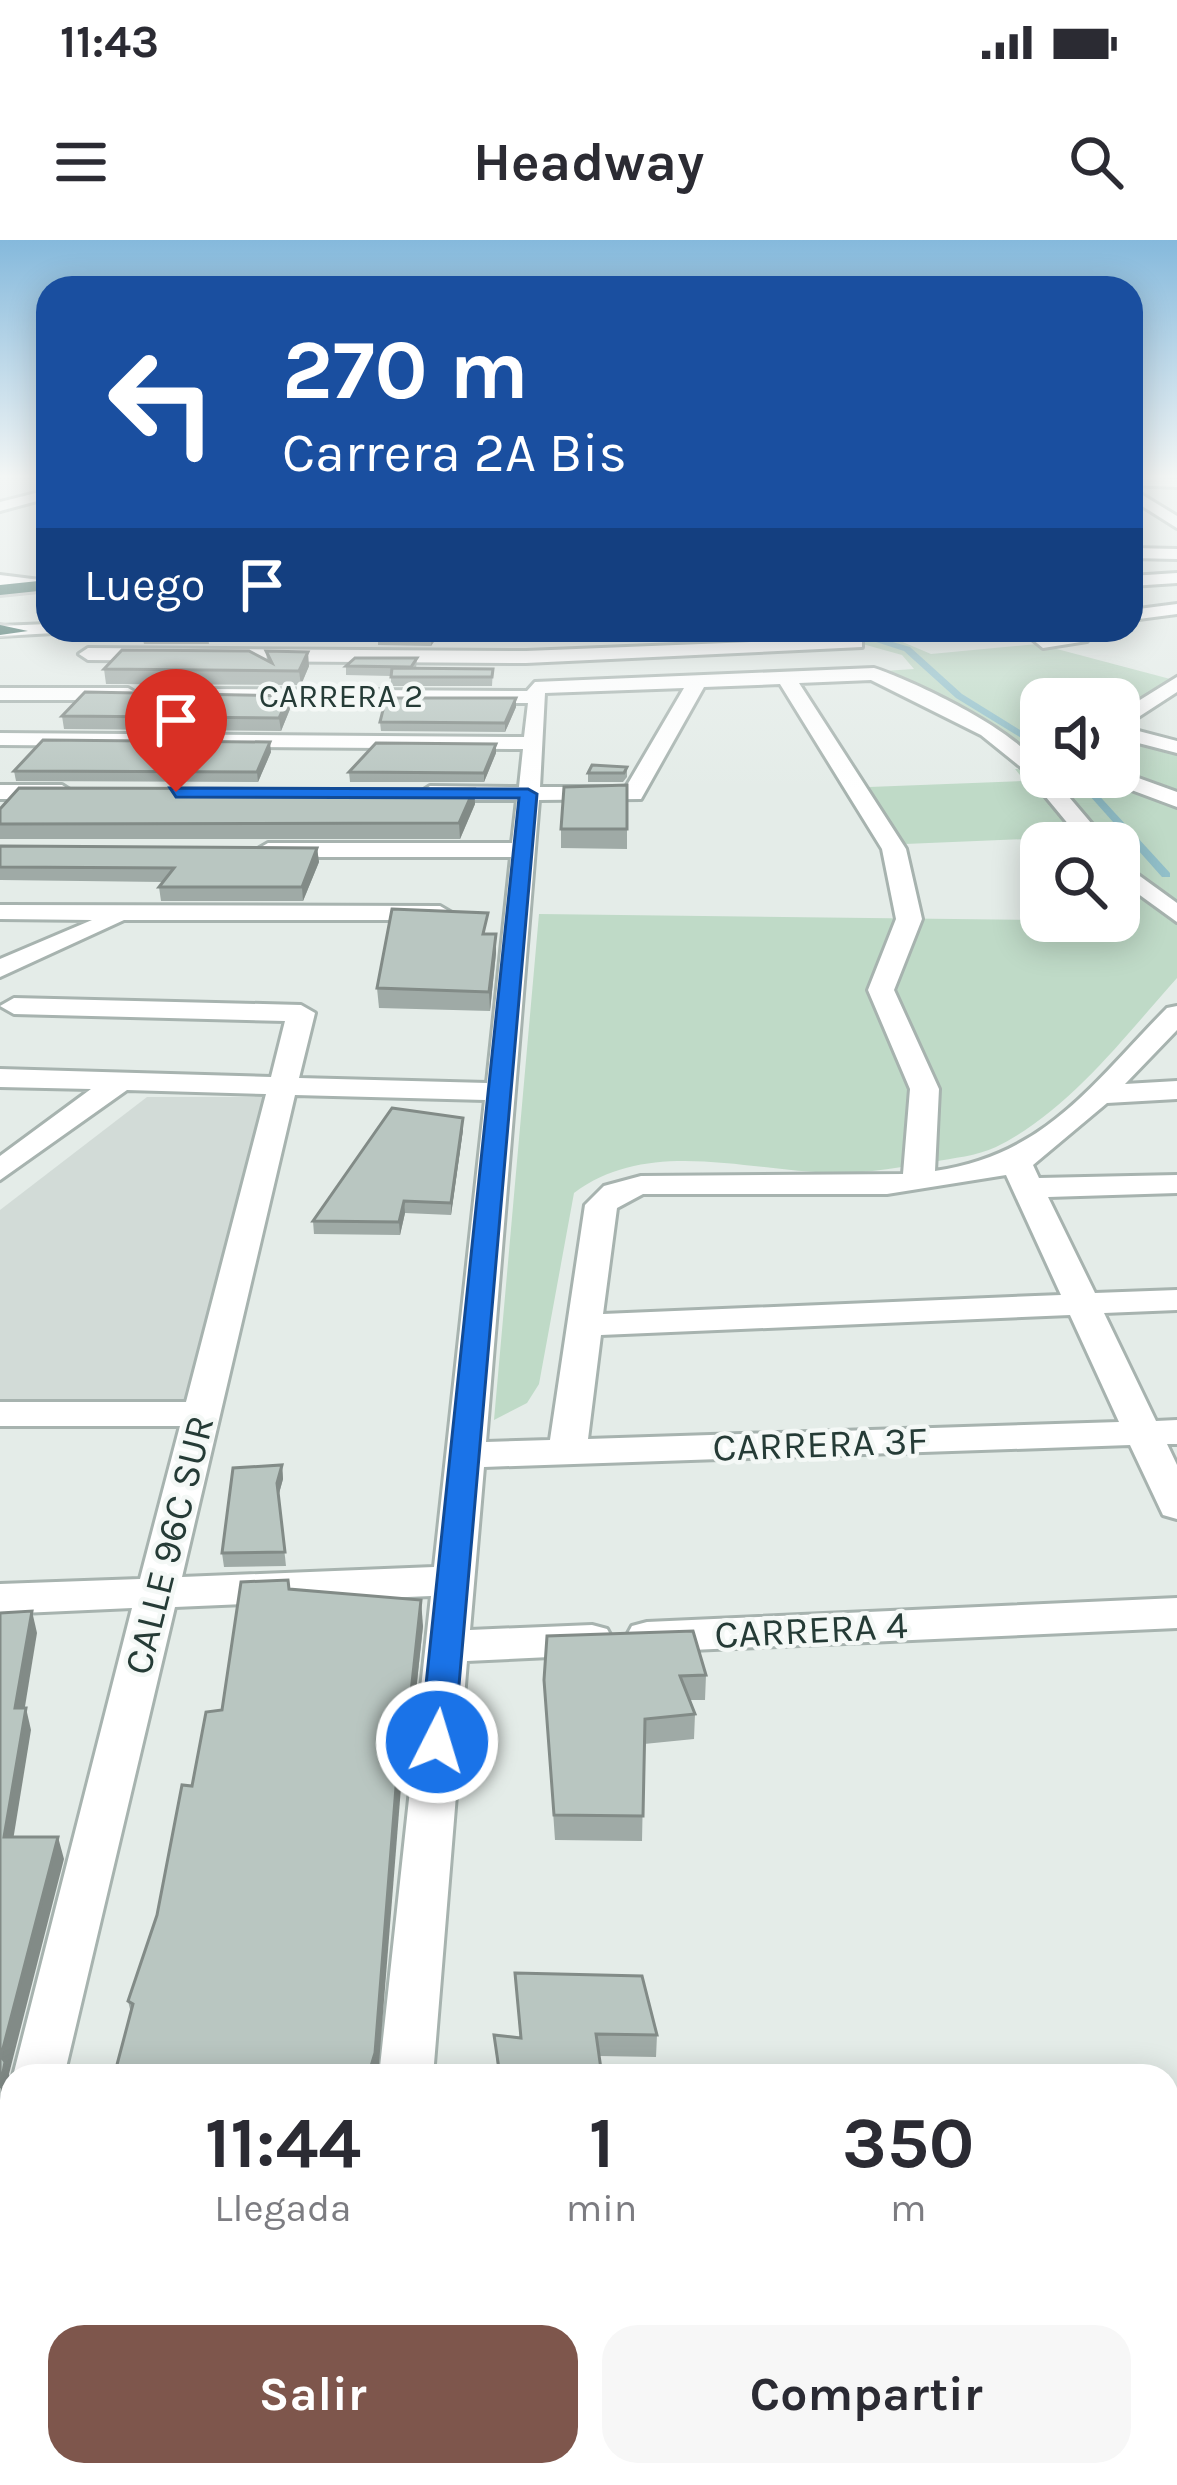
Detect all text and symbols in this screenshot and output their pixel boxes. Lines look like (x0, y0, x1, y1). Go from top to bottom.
text: 11:43 (60, 16, 159, 68)
icon: menu (48, 129, 114, 195)
icon: search (1063, 129, 1129, 195)
text: Headway (473, 130, 704, 194)
text: 270 m (282, 321, 529, 419)
icon: left (84, 324, 240, 480)
text: Carrera 2A Bis (282, 421, 627, 485)
icon: arrive (229, 552, 295, 618)
text: Luego (84, 559, 205, 611)
pin (125, 669, 227, 792)
street label: CARRERA 2 (259, 677, 423, 715)
map controls (1020, 678, 1140, 942)
button: sound (1020, 678, 1140, 798)
icon: arrive (143, 687, 209, 753)
button: search (1020, 822, 1140, 942)
street label: CALLE 96C SUR (115, 1411, 223, 1679)
street label: CARRERA 3F (712, 1417, 928, 1471)
street label: CARRERA 4 (713, 1602, 909, 1658)
position arrow (374, 1679, 500, 1805)
text: 11:44 (205, 2101, 361, 2185)
text: 1 (589, 2101, 614, 2185)
text: 350 (842, 2101, 974, 2185)
text: Llegada (214, 2185, 352, 2231)
text: min (566, 2185, 637, 2231)
text: m (890, 2185, 926, 2231)
button: Salir (48, 2325, 578, 2463)
button: Compartir (602, 2325, 1131, 2463)

